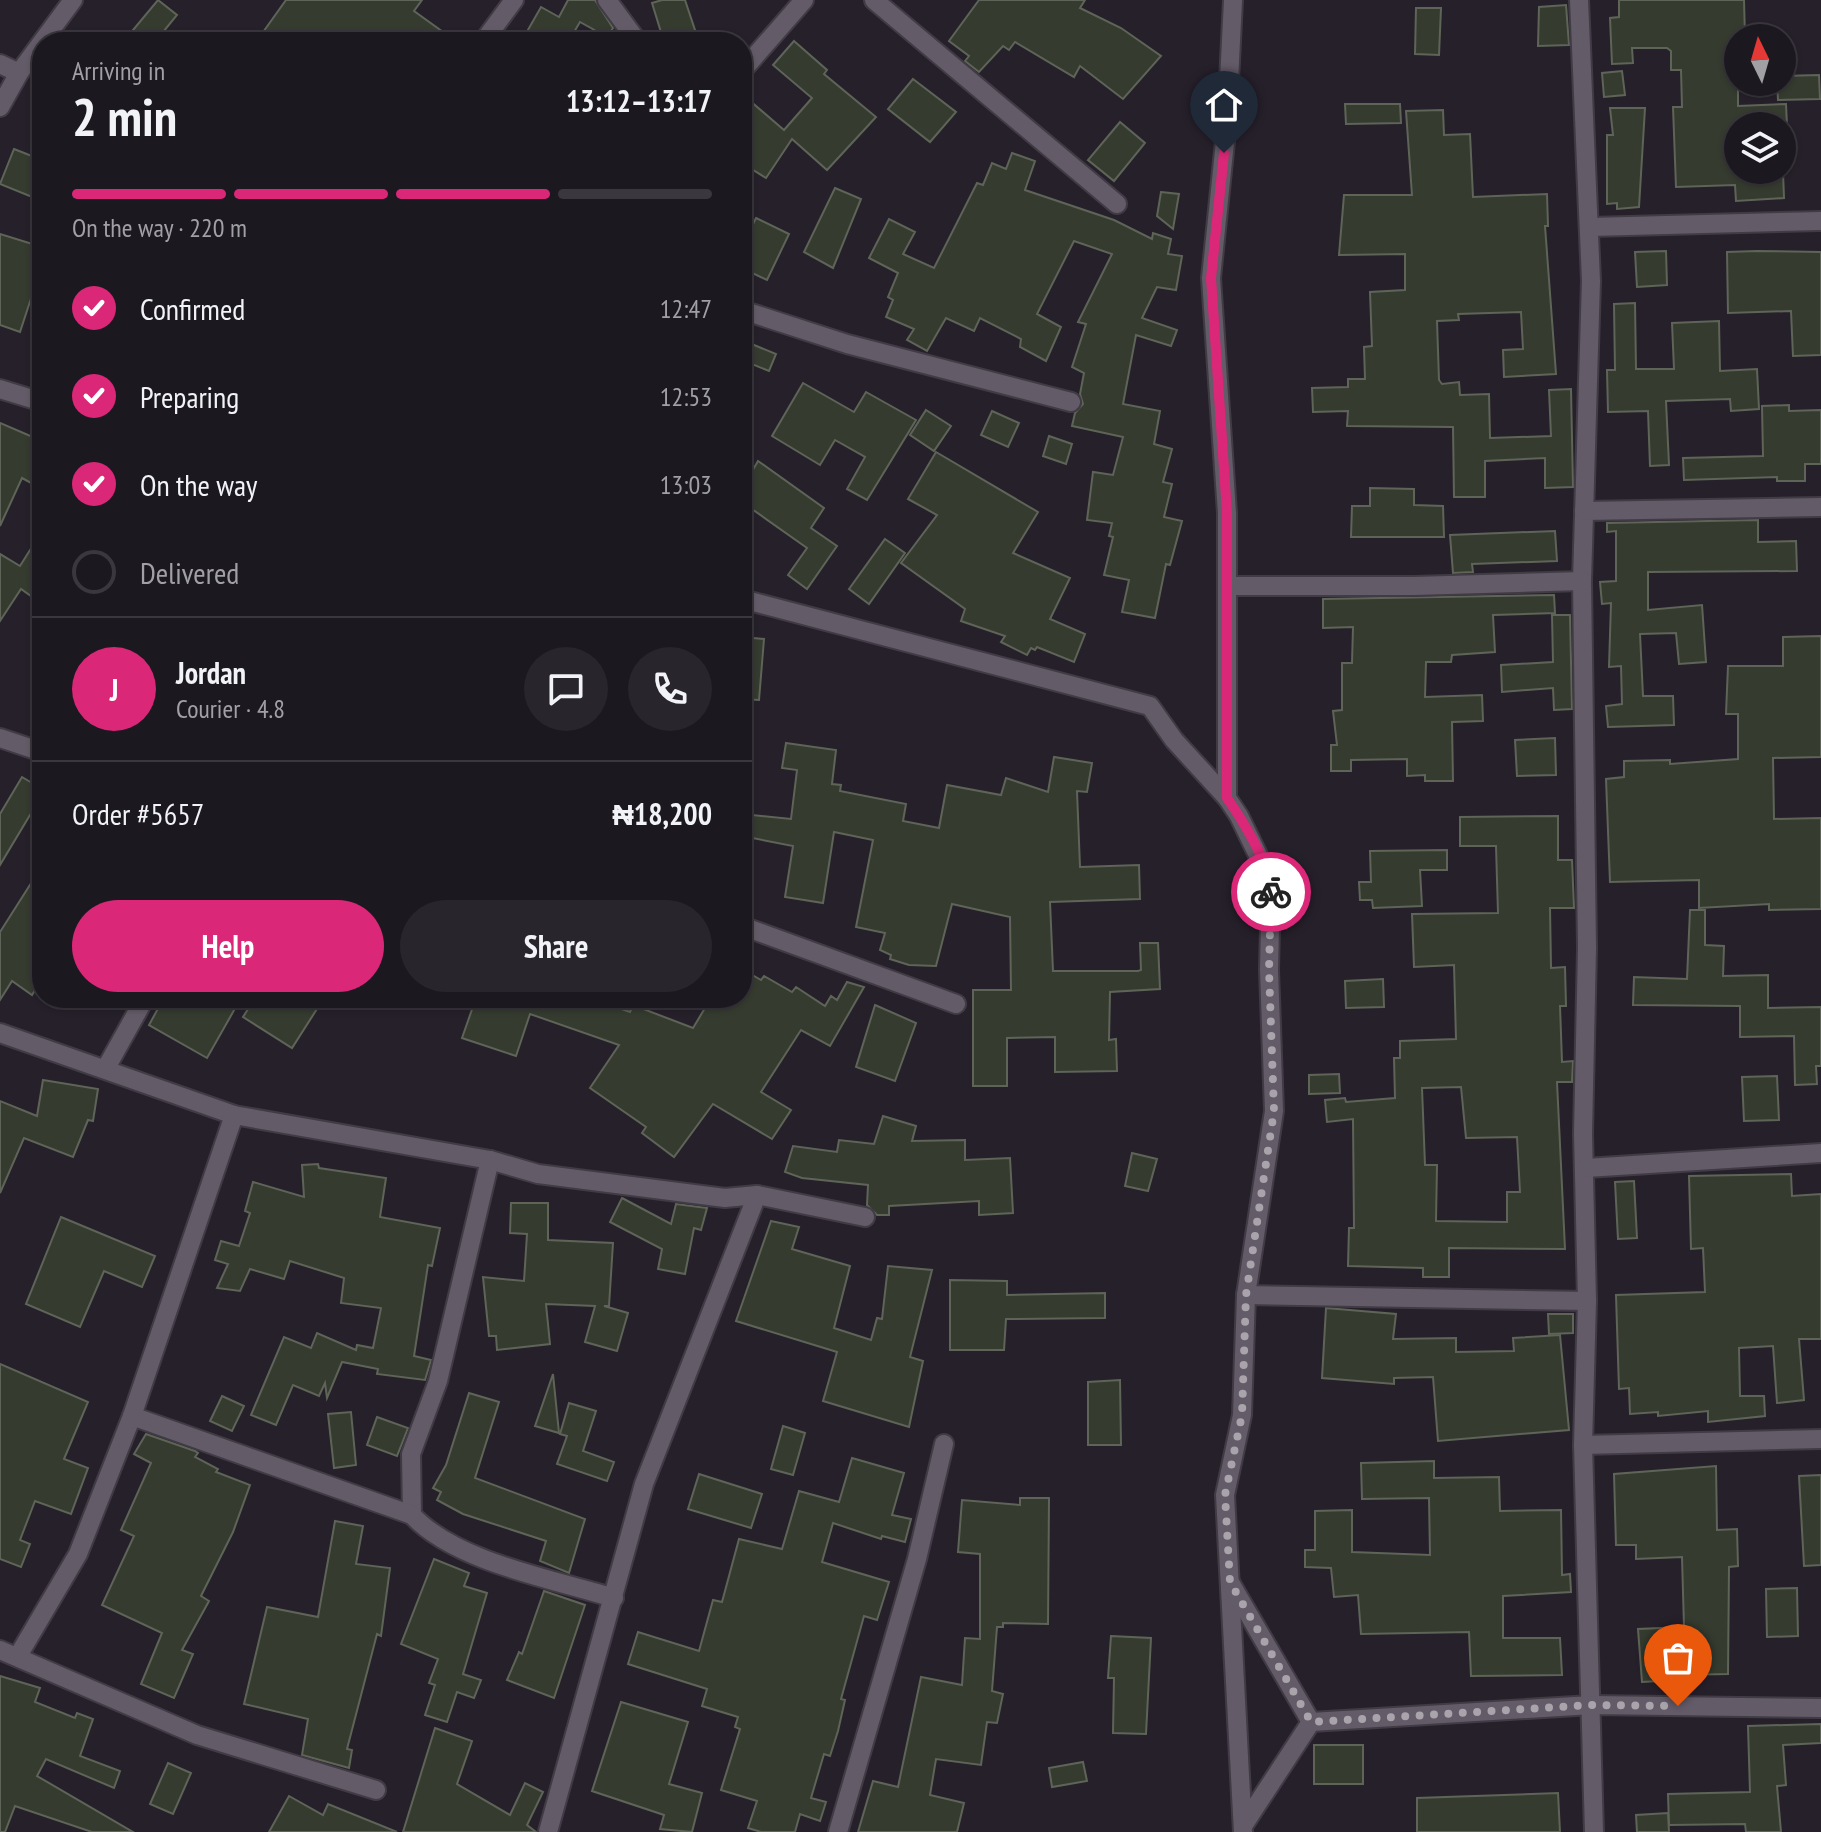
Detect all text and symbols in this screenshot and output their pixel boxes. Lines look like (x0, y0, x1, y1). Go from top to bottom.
north arrow (1724, 24, 1796, 96)
map controls (1724, 24, 1796, 184)
text: Arriving in (72, 54, 165, 87)
pin (1190, 71, 1258, 153)
text: 13:12–13:17 (566, 81, 712, 120)
text: 2 min (72, 83, 177, 150)
icon: home (1202, 83, 1246, 127)
button: layers (1724, 112, 1796, 184)
text: On the way · 220 m (72, 211, 247, 244)
icon: check (72, 286, 116, 330)
text: Confirmed (140, 289, 245, 328)
text: 12:47 (660, 292, 712, 325)
icon: check (72, 374, 116, 418)
text: Preparing (140, 377, 239, 416)
text: 12:53 (660, 380, 712, 413)
icon: check (72, 462, 116, 506)
text: On the way (140, 465, 257, 504)
text: 13:03 (660, 468, 712, 501)
text: Delivered (140, 553, 239, 592)
button: chat (524, 647, 608, 731)
button: phone (628, 647, 712, 731)
text: Jordan (176, 653, 246, 692)
text: J (110, 670, 118, 709)
text: Courier · 4.8 (176, 692, 285, 725)
text: Order #5657 (72, 794, 204, 833)
text: ₦18,200 (612, 794, 712, 833)
courier (1231, 852, 1311, 932)
icon: bike (1249, 870, 1293, 914)
button: Help (72, 900, 384, 992)
button: Share (400, 900, 712, 992)
pin (1644, 1624, 1712, 1706)
icon: bag (1656, 1636, 1700, 1680)

